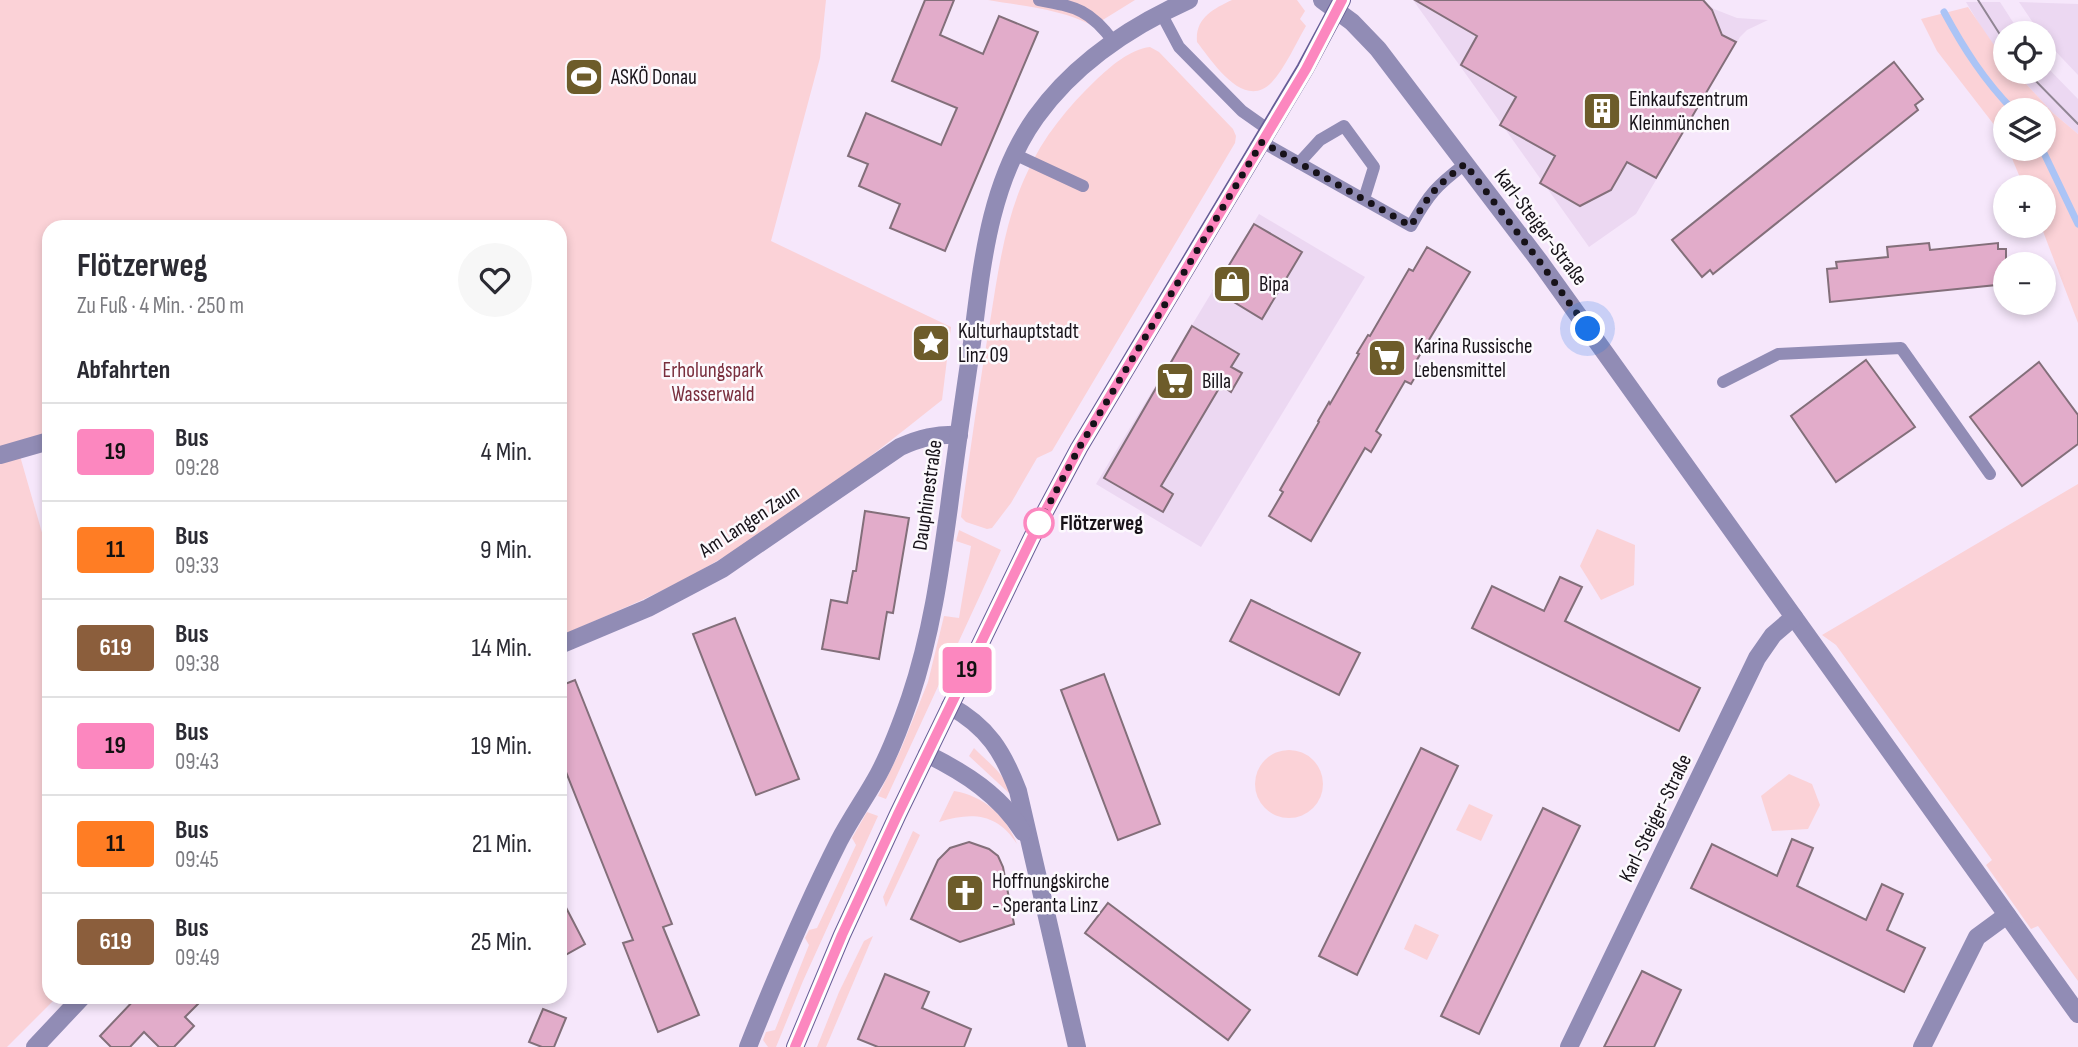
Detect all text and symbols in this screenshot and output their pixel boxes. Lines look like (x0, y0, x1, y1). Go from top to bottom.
map controls (1993, 21, 2056, 315)
button: locate (1993, 21, 2056, 84)
sports icon: ASKÖ Donau (563, 56, 605, 98)
place label: ASKÖ Donau (610, 65, 697, 90)
place label: Einkaufszentrum Kleinmünchen (1629, 87, 1748, 136)
building icon: Einkaufszentrum Kleinmünchen (1581, 90, 1623, 132)
button: layers (1993, 98, 2056, 161)
street label: Karl-Steiger-Straße (1489, 164, 1592, 290)
button: + (1993, 175, 2056, 238)
button: heart (458, 243, 532, 317)
text: Flötzerweg (77, 246, 207, 286)
button: − (1993, 252, 2056, 315)
shop icon: Bipa (1211, 263, 1253, 305)
place label: Bipa (1259, 272, 1289, 297)
text: Zu Fuß · 4 Min. · 250 m (77, 292, 244, 320)
your location (1570, 311, 1605, 346)
place label: Kulturhauptstadt Linz 09 (958, 319, 1079, 368)
place icon: Kulturhauptstadt Linz 09 (910, 322, 952, 364)
place label: Karina Russische Lebensmittel (1414, 334, 1532, 383)
supermarket icon: Karina Russische Lebensmittel (1366, 337, 1408, 379)
text: Abfahrten (77, 355, 170, 386)
park label: Erholungspark Wasserwald (663, 358, 763, 407)
supermarket icon: Billa (1154, 360, 1196, 402)
place label: Billa (1202, 369, 1231, 394)
text: Bus (175, 423, 209, 454)
text: 19 (105, 437, 126, 466)
text: 4 Min. (481, 437, 532, 468)
street label: Dauphinestraße (907, 438, 948, 552)
text: 09:28 (175, 454, 219, 482)
street label: Am Langen Zaun (694, 480, 804, 564)
marker: Flötzerweg (1024, 508, 1054, 538)
place label: Flötzerweg (1060, 511, 1143, 536)
text: Bus (175, 521, 209, 552)
text: 11 (106, 535, 125, 564)
text: 9 Min. (480, 535, 532, 566)
text: 09:33 (175, 552, 219, 580)
text: Bus (175, 619, 209, 650)
text: 619 (99, 633, 132, 662)
text: 14 Min. (472, 633, 532, 664)
line badge: 19 (936, 647, 998, 693)
text: 09:38 (175, 650, 220, 678)
text: 19 (957, 655, 977, 684)
text: Bus (175, 717, 209, 748)
text: 19 (105, 731, 126, 760)
text: 19 Min. (471, 731, 532, 762)
text: 09:43 (175, 748, 219, 776)
street label: Karl-Steiger-Straße (1614, 750, 1697, 886)
text: Bus (175, 815, 209, 846)
text: 11 (106, 829, 125, 858)
text: 21 Min. (472, 829, 532, 860)
text: 09:45 (175, 846, 219, 874)
place label: Hoffnungskirche - Speranta Linz (992, 869, 1110, 918)
church icon: Hoffnungskirche - Speranta Linz (944, 872, 986, 914)
text: Bus (175, 913, 209, 944)
text: 619 (99, 927, 132, 956)
text: 25 Min. (470, 927, 532, 958)
text: 09:49 (175, 944, 220, 972)

